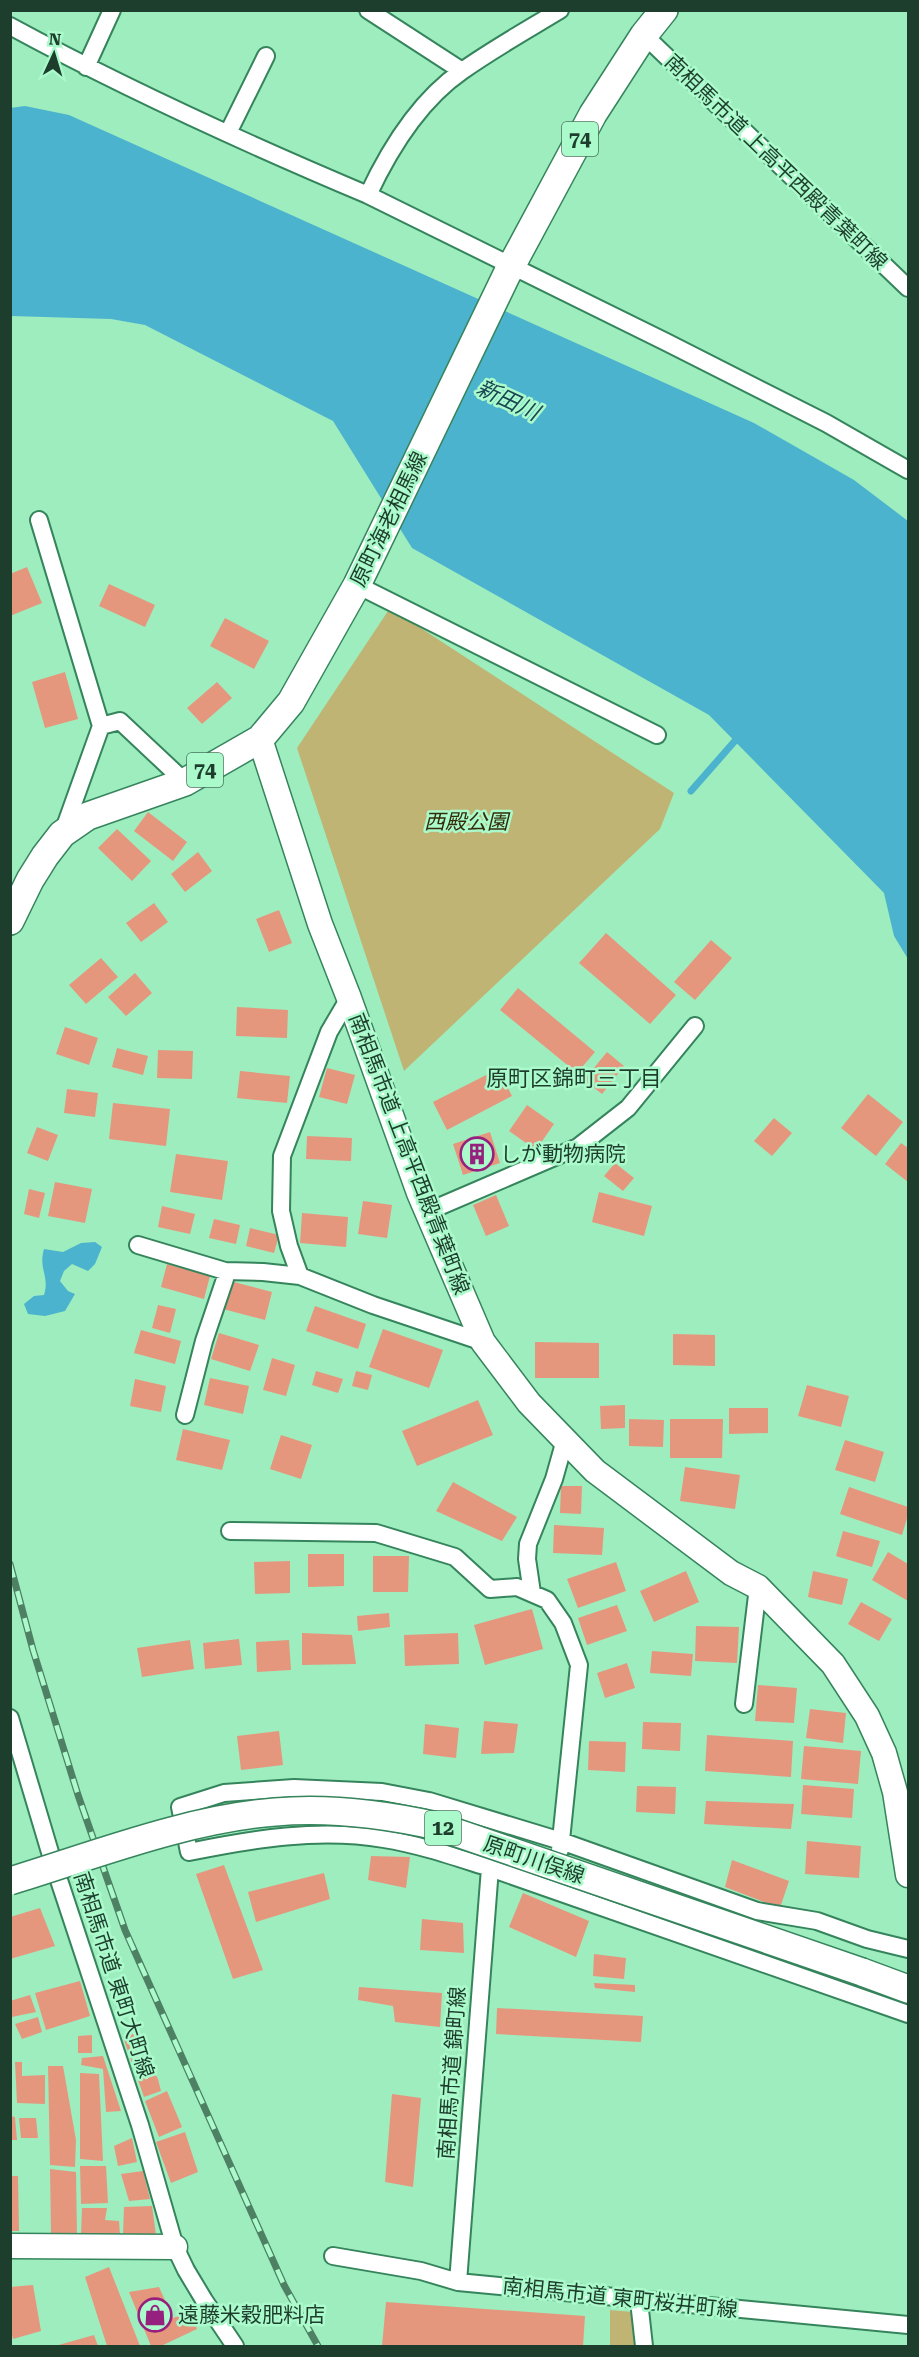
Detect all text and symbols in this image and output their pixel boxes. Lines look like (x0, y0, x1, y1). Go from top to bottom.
north arrow (24, 24, 84, 84)
text: N (48, 30, 62, 49)
street label: 南相馬市道 上高平西殿青葉町線 (660, 49, 892, 275)
road number: 74 (562, 122, 598, 156)
water label: 新田川 (473, 375, 545, 426)
street label: 原町海老相馬線 (346, 448, 432, 590)
road number: 74 (187, 753, 223, 787)
park label: 西殿公園 (424, 810, 511, 834)
street label: 南相馬市道 上高平西殿青葉町線 (344, 1010, 474, 1298)
district label: 原町区錦町三丁目 (486, 1066, 662, 1091)
building icon: しが動物病院 (459, 1136, 495, 1172)
place label: しが動物病院 (500, 1142, 626, 1166)
road number: 12 (425, 1811, 461, 1845)
street label: 原町川俣線 (480, 1832, 588, 1888)
street label: 南相馬市道 東町大町線 (69, 1869, 159, 2081)
street label: 南相馬市道 錦町線 (434, 1986, 470, 2160)
street label: 南相馬市道 東町桜井町線 (501, 2274, 739, 2322)
shop icon: 遠藤米穀肥料店 (137, 2297, 173, 2333)
place label: 遠藤米穀肥料店 (178, 2303, 325, 2327)

